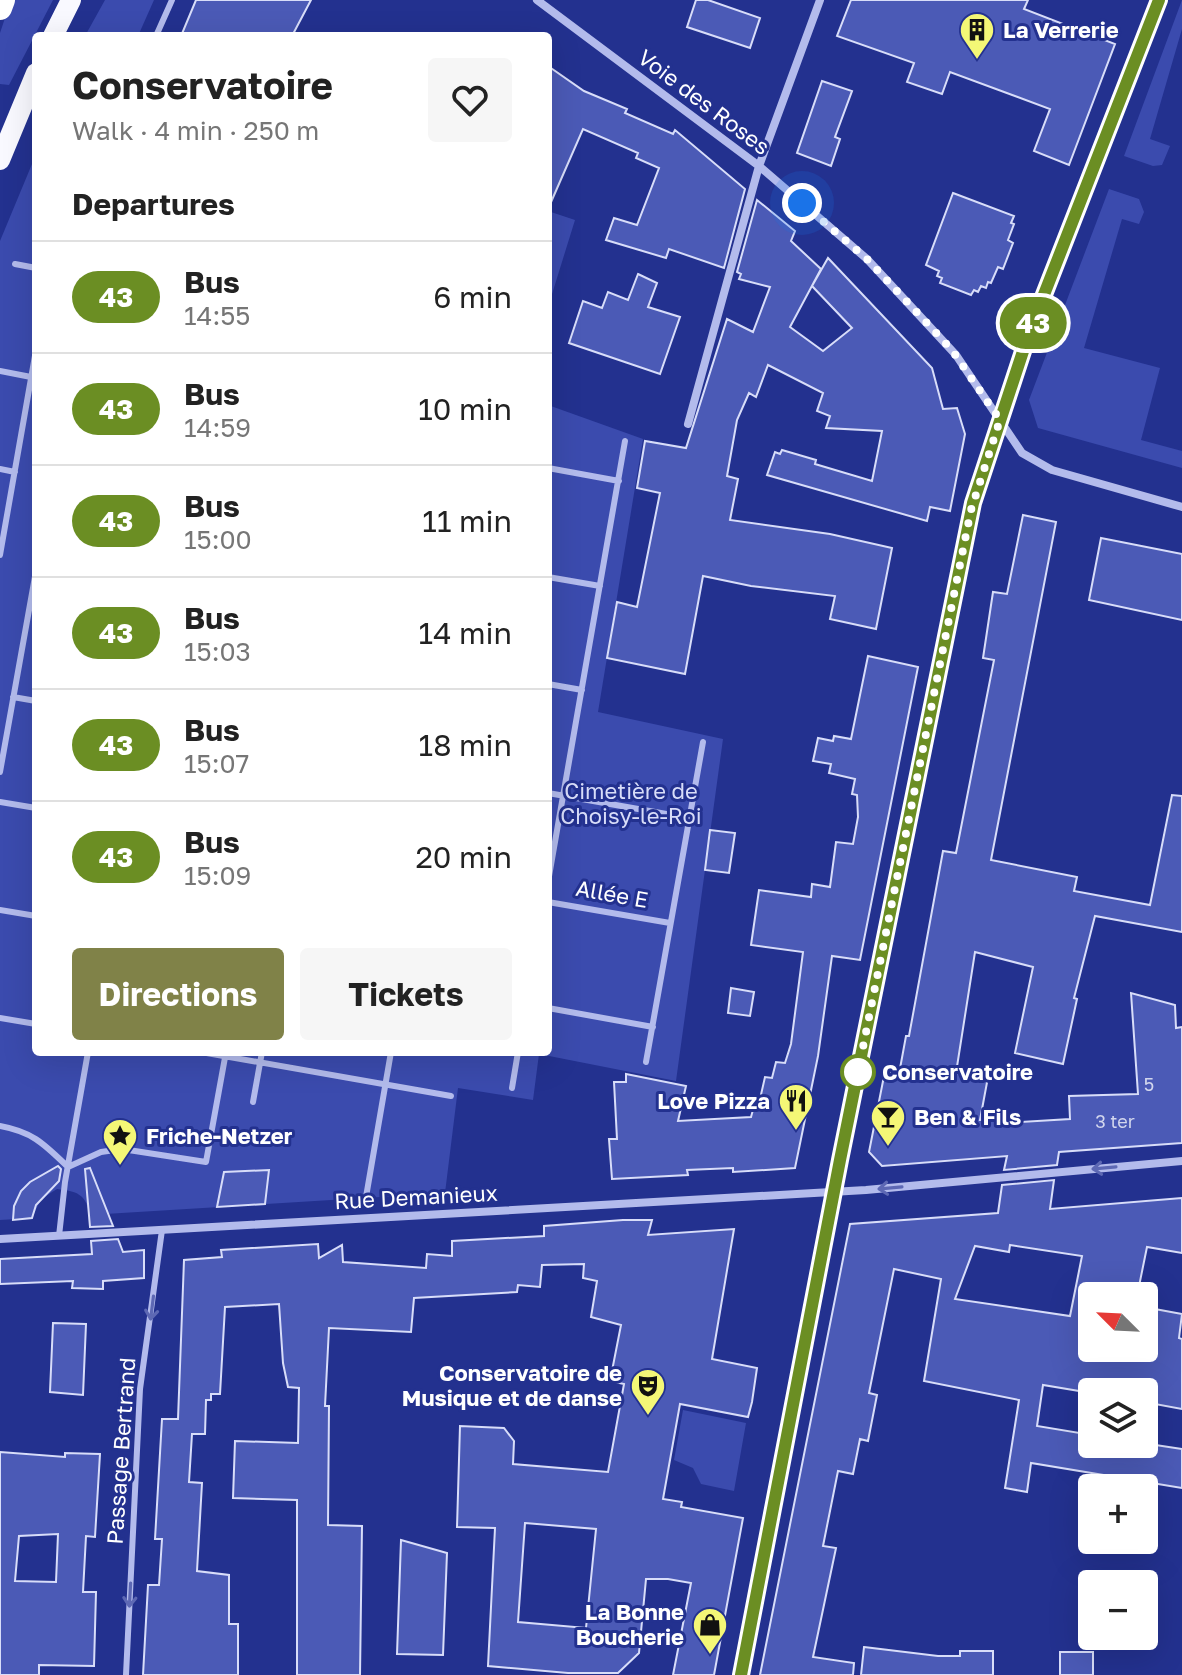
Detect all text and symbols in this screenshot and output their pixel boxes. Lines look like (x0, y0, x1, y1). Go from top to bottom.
building icon: La Verrerie (958, 11, 996, 61)
place label: La Verrerie (1003, 16, 1119, 43)
street label: Voie des Roses (633, 43, 776, 160)
button: heart (428, 58, 512, 142)
text: Conservatoire (72, 62, 333, 107)
text: Walk · 4 min · 250 m (72, 115, 319, 146)
your location (782, 183, 822, 223)
text: Departures (72, 186, 235, 222)
text: Bus (184, 264, 240, 300)
text: 6 min (433, 279, 512, 315)
text: 43 (99, 280, 133, 313)
line badge: 43 (997, 297, 1069, 349)
text: 14:55 (184, 300, 250, 331)
text: 43 (1016, 306, 1050, 339)
text: Bus (184, 376, 240, 412)
text: 10 min (418, 391, 512, 427)
text: 43 (99, 392, 133, 425)
text: 14:59 (184, 412, 251, 443)
text: Bus (184, 488, 240, 524)
text: 11 min (422, 503, 512, 539)
text: 43 (99, 504, 133, 537)
text: 15:00 (184, 524, 252, 555)
text: Bus (184, 600, 240, 636)
text: 14 min (419, 615, 512, 651)
text: 43 (99, 616, 133, 649)
text: 15:03 (184, 636, 251, 667)
text: Bus (184, 712, 240, 748)
text: 18 min (419, 727, 512, 763)
text: 43 (99, 728, 133, 761)
text: 15:07 (184, 748, 249, 779)
park label: Cimetière de Choisy-le-Roi (560, 777, 702, 829)
text: Bus (184, 824, 240, 860)
text: 20 min (415, 839, 512, 875)
text: 43 (99, 840, 133, 873)
text: 15:09 (184, 860, 251, 891)
street label: Allée E (574, 874, 650, 913)
button: Directions (72, 948, 284, 1040)
button: Tickets (300, 948, 512, 1040)
marker: Conservatoire (841, 1055, 875, 1089)
place label: Conservatoire (882, 1058, 1033, 1085)
house number: 5 (1144, 1073, 1154, 1095)
restaurant icon: Love Pizza (777, 1082, 815, 1132)
place label: Love Pizza (657, 1087, 770, 1114)
bar icon: Ben & Fils (869, 1098, 907, 1148)
place label: Ben & Fils (914, 1103, 1021, 1130)
house number: 3 ter (1095, 1110, 1135, 1132)
place icon: Friche-Netzer (101, 1117, 139, 1167)
place label: Friche-Netzer (146, 1122, 293, 1149)
one-way arrow (1091, 1161, 1118, 1176)
street label: Rue Demanieux (334, 1179, 498, 1214)
one-way arrow (877, 1180, 903, 1195)
north arrow (1078, 1282, 1158, 1362)
map controls (1078, 1282, 1158, 1650)
one-way arrow (144, 1294, 159, 1321)
street label: Passage Bertrand (100, 1357, 141, 1545)
place label: Conservatoire de Musique et de danse (402, 1359, 622, 1411)
theatre icon: Conservatoire de Musique et de danse (629, 1367, 667, 1417)
button: layers (1078, 1378, 1158, 1458)
button: + (1078, 1474, 1158, 1554)
button: − (1078, 1570, 1158, 1650)
one-way arrow (122, 1581, 137, 1608)
place label: La Bonne Boucherie (576, 1598, 684, 1650)
shop icon: La Bonne Boucherie (691, 1606, 729, 1656)

